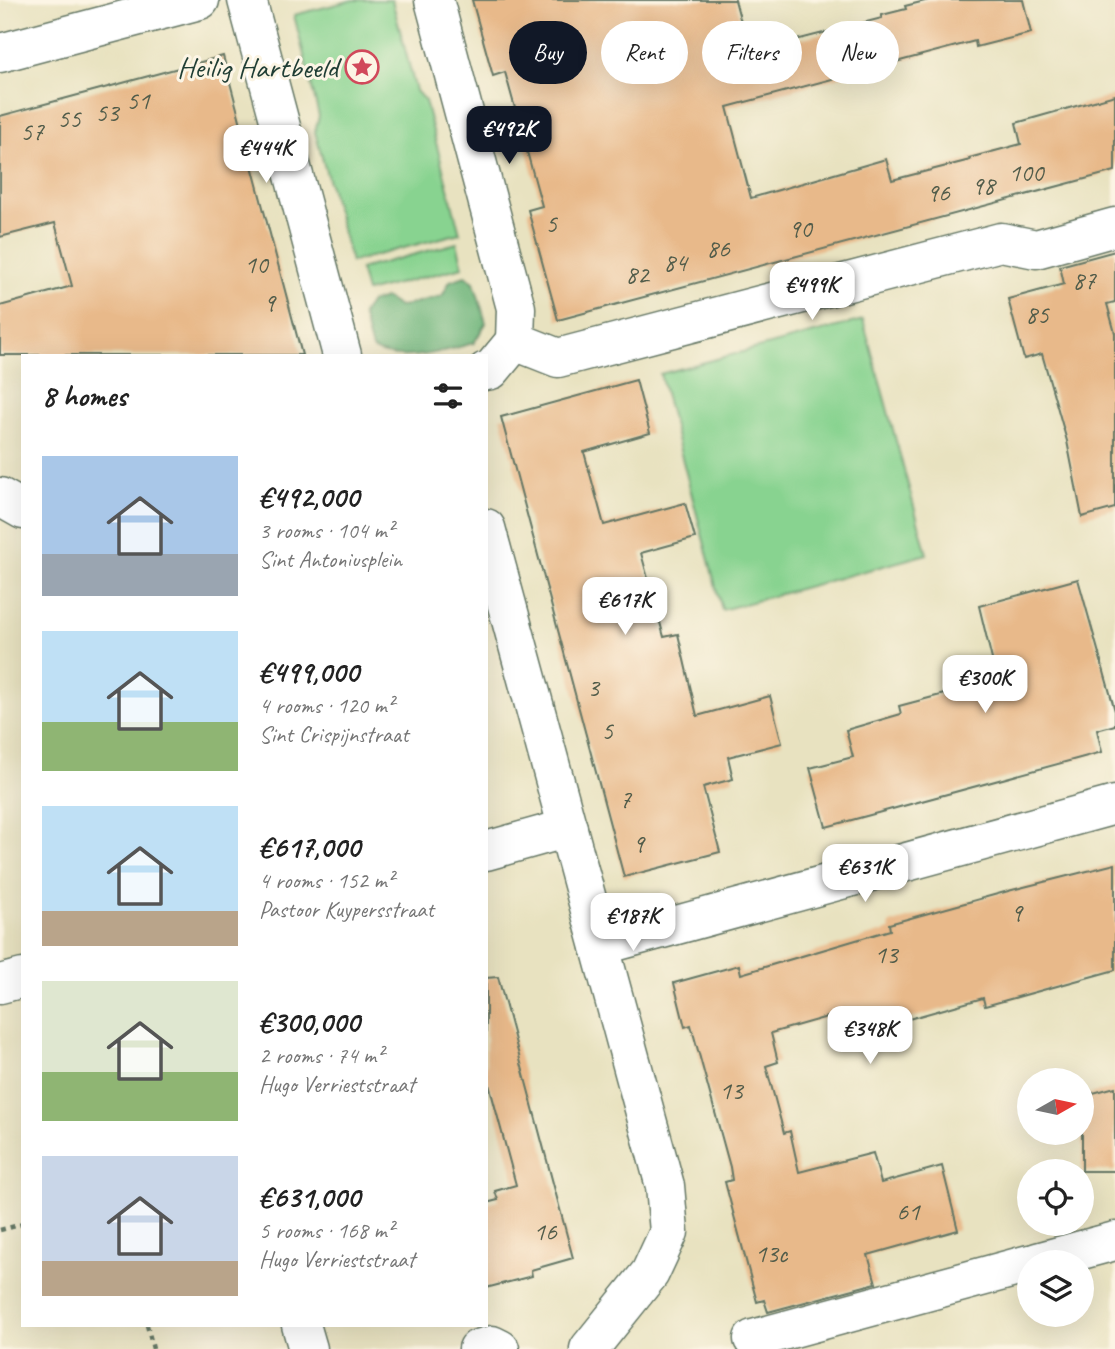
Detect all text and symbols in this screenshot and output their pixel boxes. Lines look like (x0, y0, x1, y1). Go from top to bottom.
chip: Buy (509, 21, 587, 84)
chip: Rent (601, 21, 688, 84)
chip: Filters (702, 21, 802, 84)
chip: New (816, 21, 899, 84)
place label: Heilig Hartbeeld (177, 48, 342, 86)
place icon: Heilig Hartbeeld (343, 48, 381, 86)
house number: 51 (126, 84, 151, 117)
house number: 53 (95, 96, 121, 129)
house number: 55 (57, 102, 82, 135)
pin: €492K (460, 106, 558, 166)
text: €492K (483, 114, 535, 143)
house number: 57 (20, 115, 45, 148)
pin: €444K (217, 125, 315, 185)
text: €444K (239, 133, 293, 162)
house number: 100 (1008, 156, 1046, 189)
house number: 98 (971, 169, 997, 202)
house number: 96 (926, 176, 951, 209)
house number: 5 (545, 207, 558, 240)
house number: 90 (788, 212, 814, 245)
house number: 86 (706, 232, 731, 265)
house number: 84 (663, 246, 689, 279)
house number: 10 (244, 248, 270, 281)
house number: 82 (625, 258, 651, 291)
pin: €499K (763, 262, 861, 322)
house number: 87 (1072, 264, 1097, 297)
text: €499K (786, 270, 838, 299)
house number: 9 (263, 286, 277, 319)
house number: 85 (1025, 298, 1050, 331)
text: 8 homes (42, 377, 127, 415)
icon: filters (429, 377, 467, 415)
text: €492,000 (259, 478, 359, 516)
icon: home (98, 484, 182, 568)
text: 3 rooms · 104 m² (259, 516, 394, 545)
text: Sint Antoniusplein (259, 545, 402, 574)
pin: €617K (576, 578, 674, 637)
text: €617K (598, 585, 652, 614)
text: €499,000 (259, 653, 359, 691)
pin: €300K (936, 656, 1034, 715)
icon: home (98, 659, 182, 743)
text: €300K (958, 663, 1012, 692)
house number: 3 (587, 671, 601, 704)
text: 4 rooms · 120 m² (259, 691, 394, 720)
house number: 5 (601, 714, 614, 747)
text: Sint Crispijnstraat (259, 720, 409, 749)
house number: 7 (619, 783, 632, 816)
house number: 9 (632, 827, 646, 860)
text: €617,000 (259, 828, 360, 866)
icon: home (98, 834, 182, 918)
pin: €631K (816, 844, 914, 904)
text: €631K (838, 852, 892, 881)
text: 4 rooms · 152 m² (259, 866, 394, 895)
pin: €187K (584, 894, 682, 953)
text: Pastoor Kuypersstraat (259, 895, 434, 924)
house number: 9 (1010, 896, 1024, 929)
text: €187K (607, 901, 660, 930)
house number: 13 (874, 938, 900, 971)
text: €300,000 (259, 1003, 359, 1041)
pin: €348K (821, 1006, 919, 1066)
icon: home (98, 1009, 182, 1093)
text: €348K (843, 1014, 897, 1043)
text: 2 rooms · 74 m² (259, 1041, 383, 1070)
north arrow (1017, 1068, 1094, 1144)
map controls (1017, 1068, 1094, 1327)
text: Hugo Verrieststraat (259, 1070, 415, 1099)
house number: 13 (719, 1074, 745, 1107)
button: locate (1017, 1159, 1094, 1236)
text: €631,000 (259, 1178, 360, 1216)
icon: home (98, 1184, 182, 1268)
house number: 61 (896, 1195, 921, 1228)
house number: 16 (533, 1215, 558, 1248)
text: 5 rooms · 168 m² (259, 1216, 394, 1245)
house number: 13c (755, 1237, 789, 1270)
text: Hugo Verrieststraat (259, 1245, 415, 1274)
button: layers (1017, 1250, 1094, 1327)

